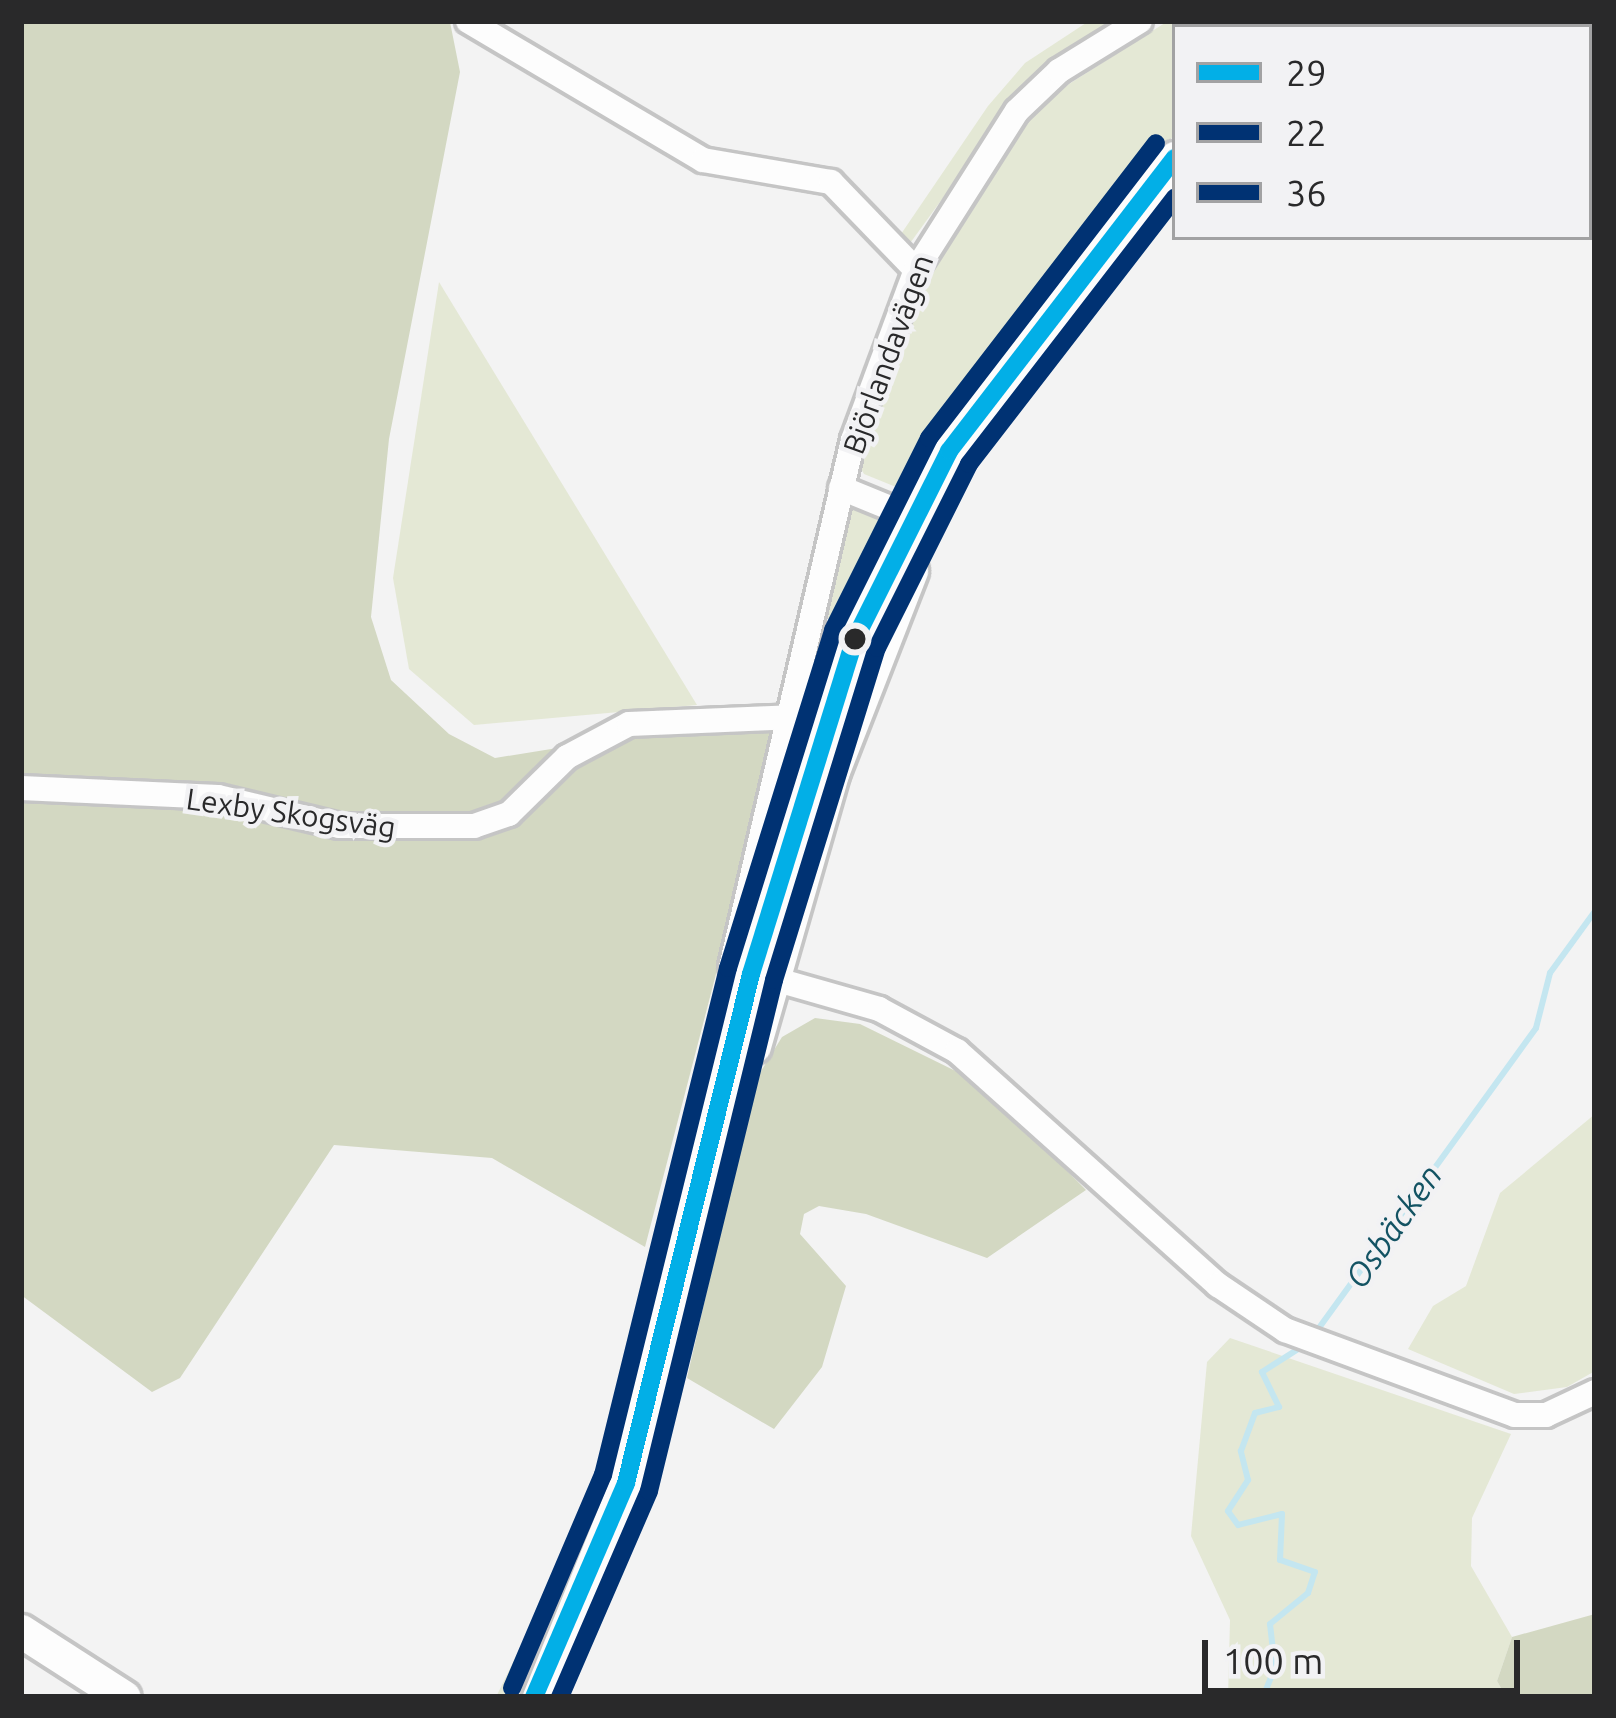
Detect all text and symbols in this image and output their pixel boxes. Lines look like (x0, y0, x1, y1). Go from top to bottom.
legend (1172, 24, 1592, 240)
text: 29 (1286, 52, 1327, 93)
text: 22 (1286, 112, 1327, 153)
text: 36 (1286, 172, 1327, 213)
street label: Björlandavägen (835, 249, 941, 459)
unlabelled marker (844, 628, 866, 650)
street label: Lexby Skogsväg (184, 780, 398, 846)
water label: Osbäcken (1336, 1157, 1450, 1295)
scale bar (1208, 1616, 1526, 1690)
text: 100 m (1223, 1640, 1323, 1681)

